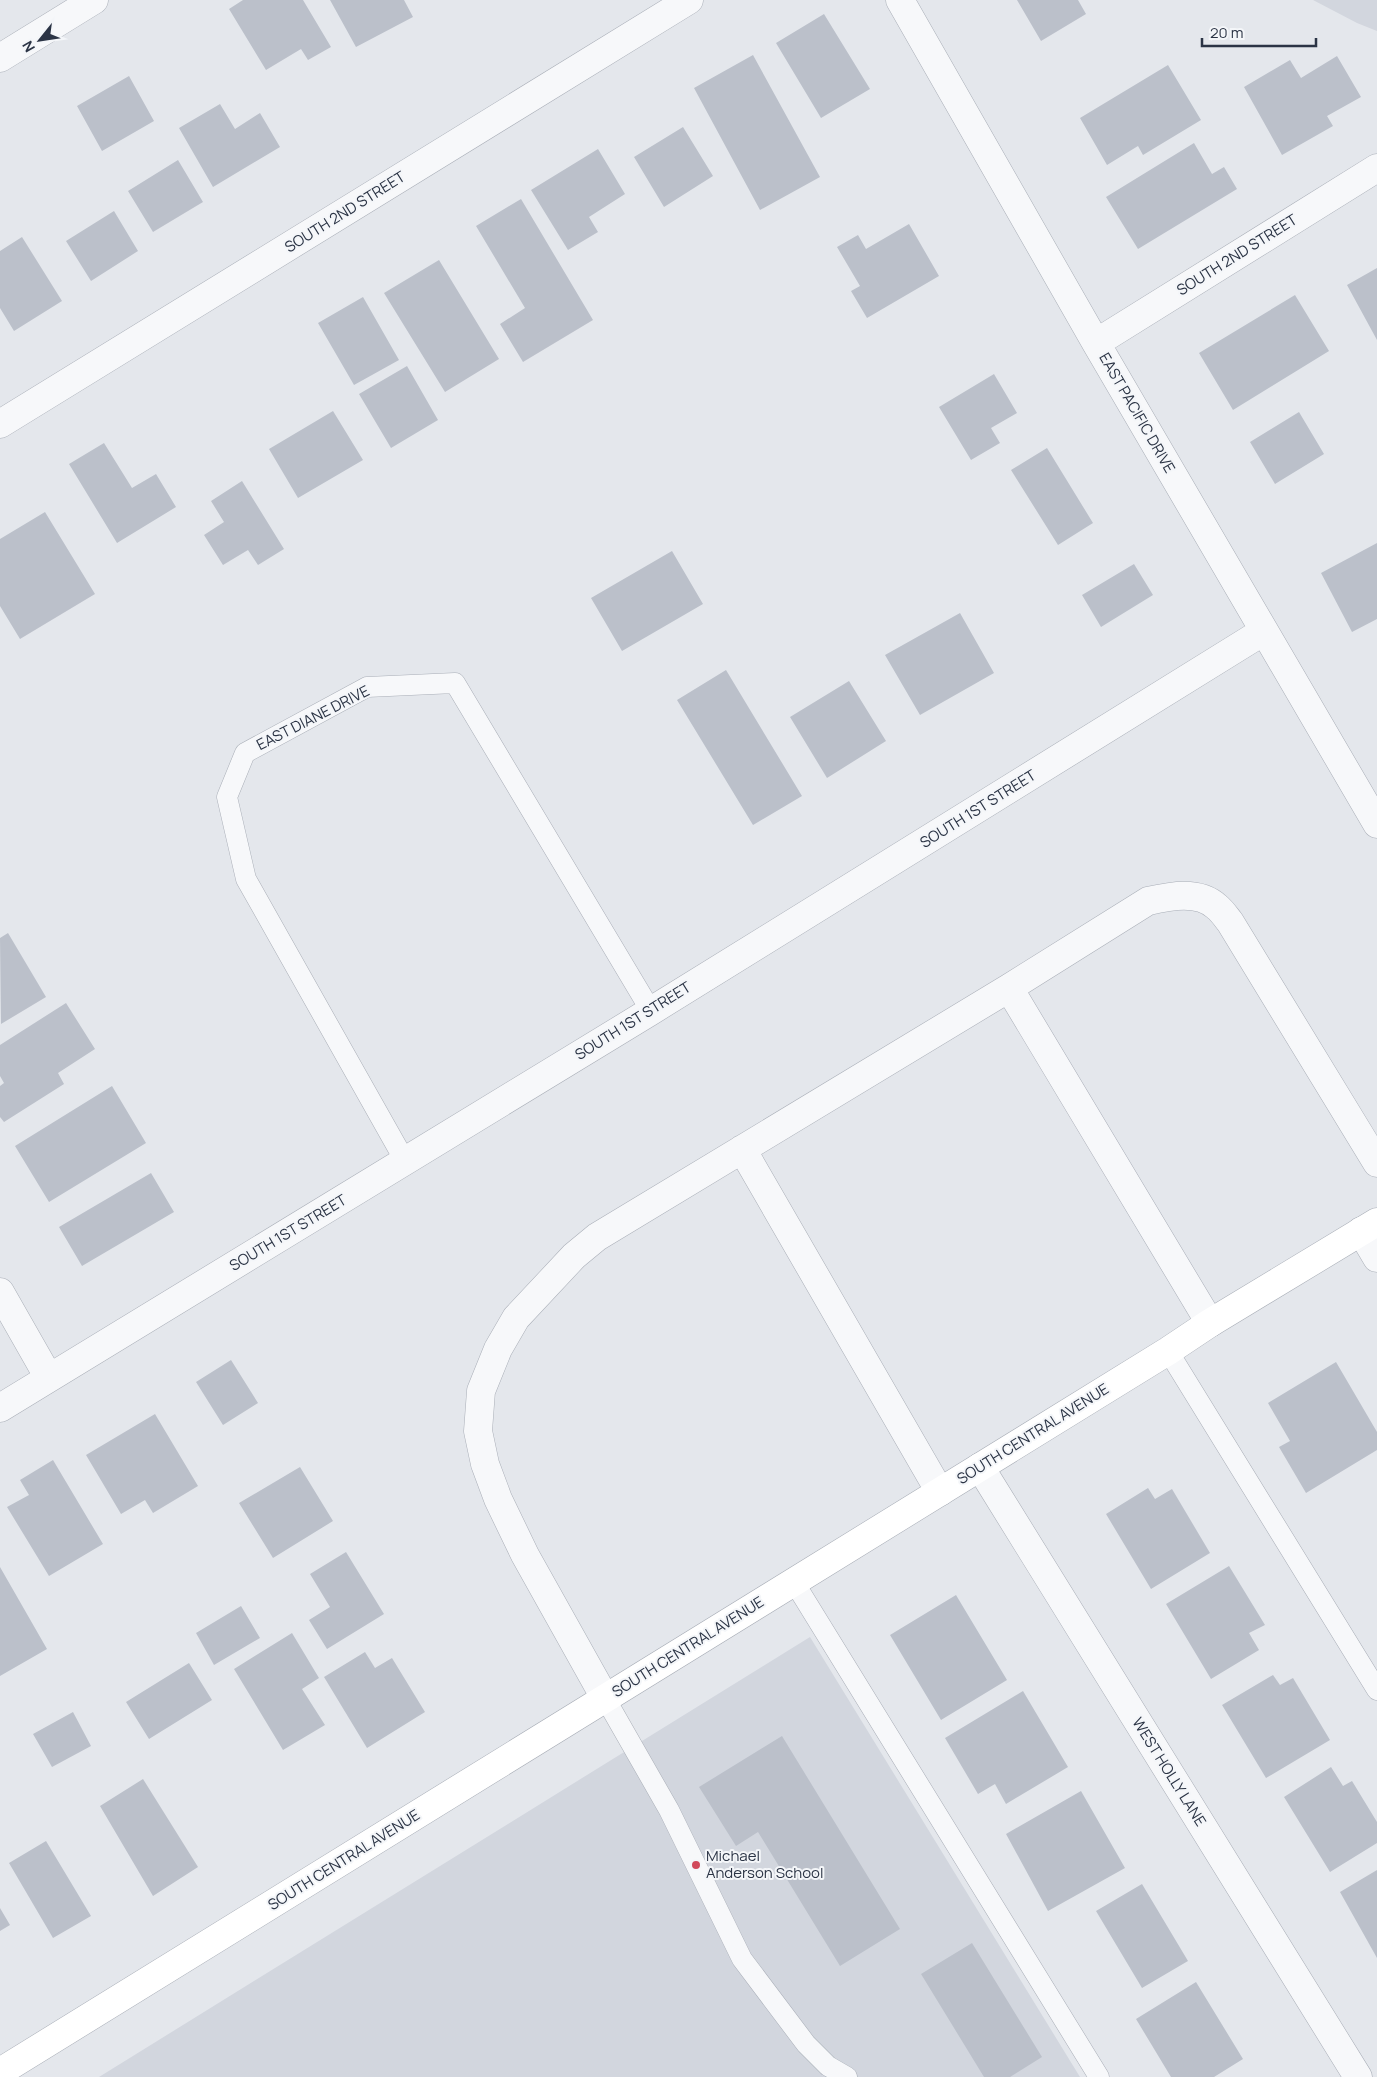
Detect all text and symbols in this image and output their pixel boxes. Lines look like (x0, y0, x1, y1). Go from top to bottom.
north arrow (15, 15, 65, 65)
scale bar (1202, 15, 1316, 47)
text: 20 m (1210, 22, 1243, 43)
text: N (18, 38, 39, 56)
street label: SOUTH 2ND STREET (280, 166, 409, 257)
street label: SOUTH 2ND STREET (1172, 209, 1301, 300)
street label: EAST PACIFIC DRIVE (1094, 349, 1180, 477)
street label: EAST DIANE DRIVE (253, 680, 373, 755)
street label: SOUTH 1ST STREET (916, 764, 1040, 853)
street label: SOUTH 1ST STREET (571, 976, 695, 1065)
street label: SOUTH 1ST STREET (225, 1189, 350, 1276)
street label: SOUTH CENTRAL AVENUE (953, 1378, 1113, 1489)
street label: SOUTH CENTRAL AVENUE (608, 1591, 768, 1702)
street label: WEST HOLLY LANE (1128, 1713, 1211, 1830)
street label: SOUTH CENTRAL AVENUE (264, 1804, 424, 1915)
place label: Michael Anderson School (706, 1845, 824, 1883)
marker: Michael Anderson School (690, 1859, 702, 1871)

